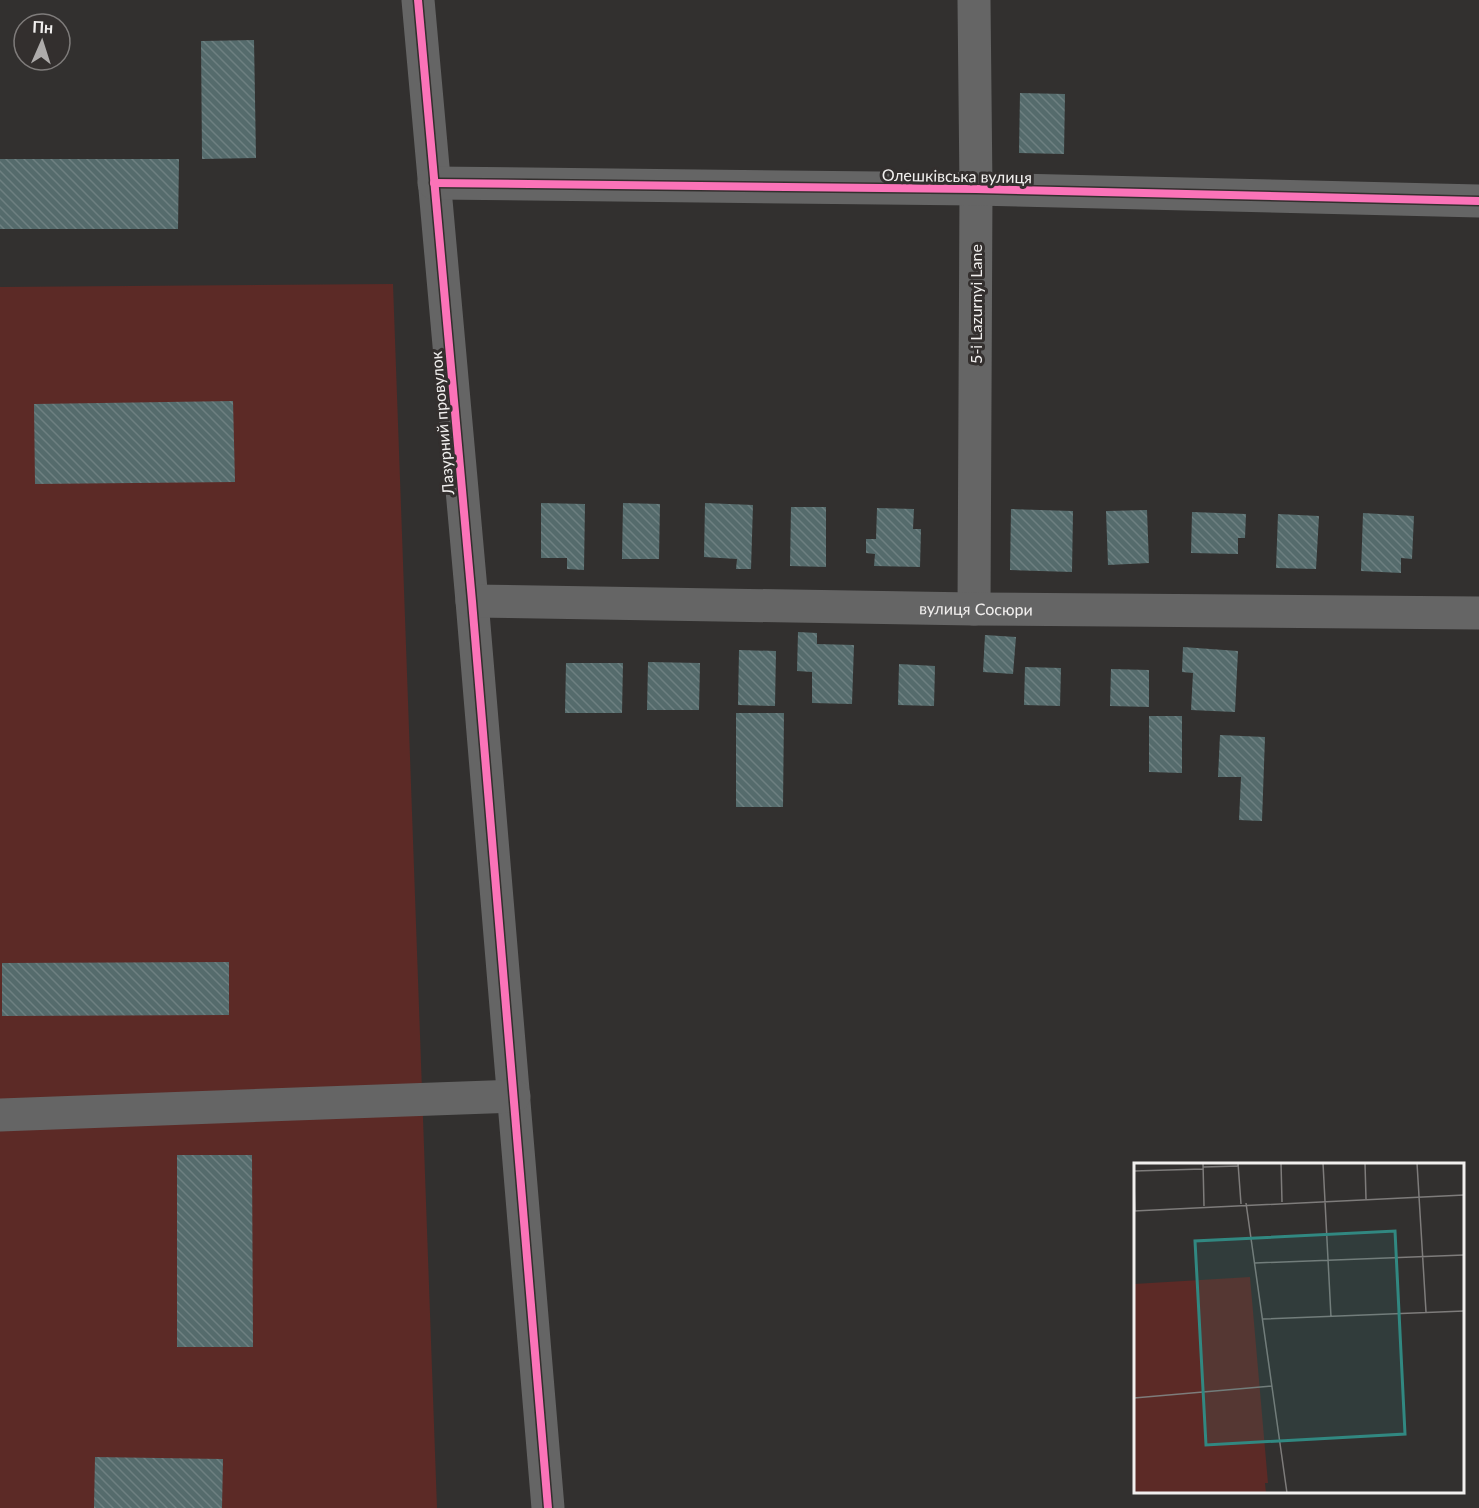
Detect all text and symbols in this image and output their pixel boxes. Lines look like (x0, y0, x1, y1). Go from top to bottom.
north arrow (12, 12, 72, 72)
text: Пн (32, 16, 54, 37)
street label: Олешківська вулиця (882, 165, 1032, 186)
street label: 5-i Lazurnyi Lane (966, 244, 985, 364)
street label: Лазурний провулок (426, 350, 457, 497)
street label: вулиця Сосюри (919, 598, 1033, 618)
inset map (1134, 1163, 1464, 1493)

